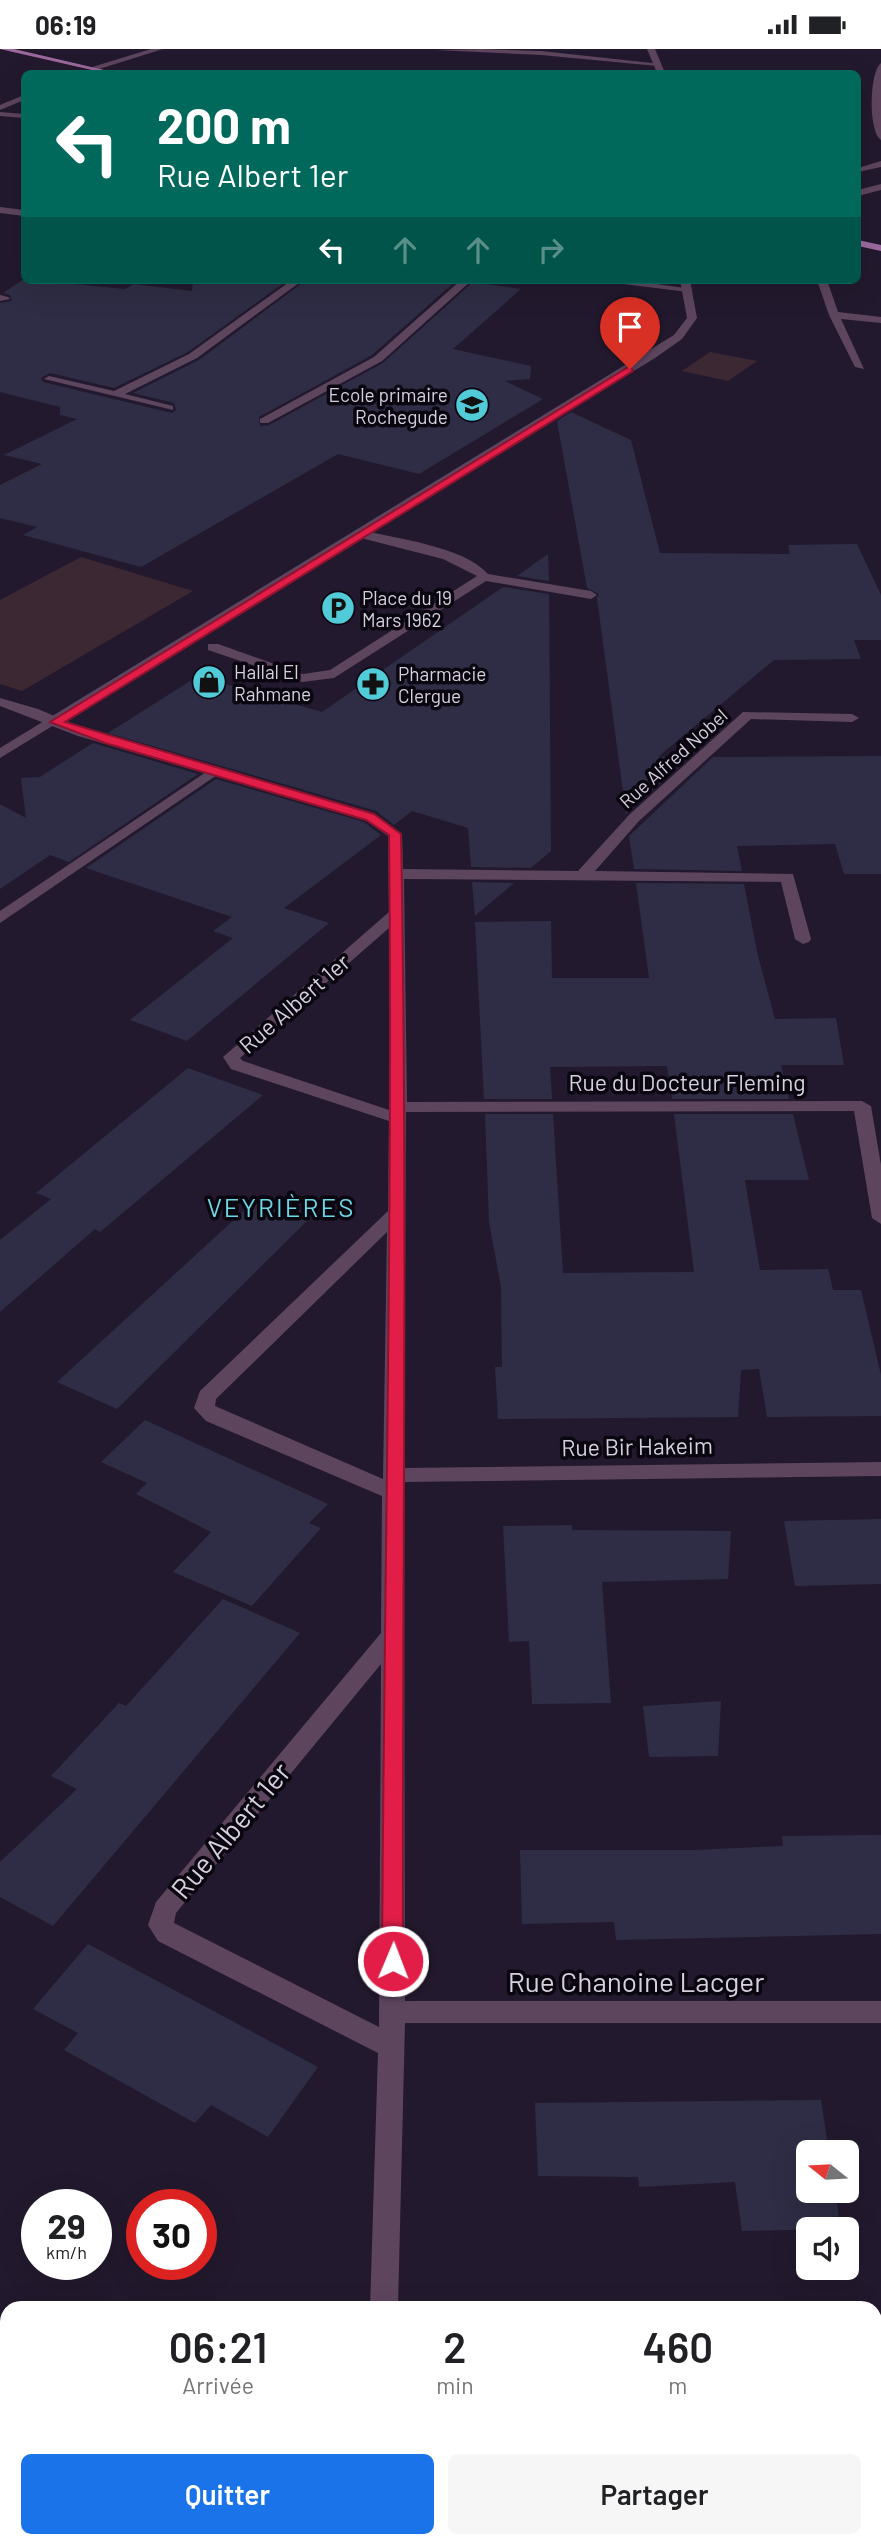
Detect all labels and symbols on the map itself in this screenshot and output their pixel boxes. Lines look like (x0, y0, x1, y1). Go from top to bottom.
pin (600, 297, 660, 369)
place label: Ecole primaire Rochegude (329, 383, 448, 428)
school or university icon: Ecole primaire Rochegude (453, 386, 491, 424)
place label: Place du 19 Mars 1962 (362, 586, 452, 631)
parking icon: Place du 19 Mars 1962 (319, 589, 357, 627)
place label: Hallal El Rahmane (234, 660, 311, 705)
place label: Pharmacie Clergue (398, 662, 486, 707)
shop icon: Hallal El Rahmane (190, 663, 228, 701)
pharmacy icon: Pharmacie Clergue (354, 665, 392, 703)
street label: Rue Alfred Nobel (614, 703, 732, 813)
street label: Rue Albert 1er (233, 947, 356, 1059)
street label: Rue du Docteur Fleming (568, 1068, 806, 1096)
district label: VEYRIÈRES (207, 1191, 355, 1222)
street label: Rue Bir Hakeim (561, 1431, 713, 1461)
street label: Rue Albert 1er (163, 1755, 297, 1905)
position arrow (356, 1924, 430, 1998)
street label: Rue Chanoine Lacger (508, 1964, 764, 1998)
north arrow (796, 2140, 859, 2203)
speed limit sign: 30 (126, 2189, 217, 2280)

